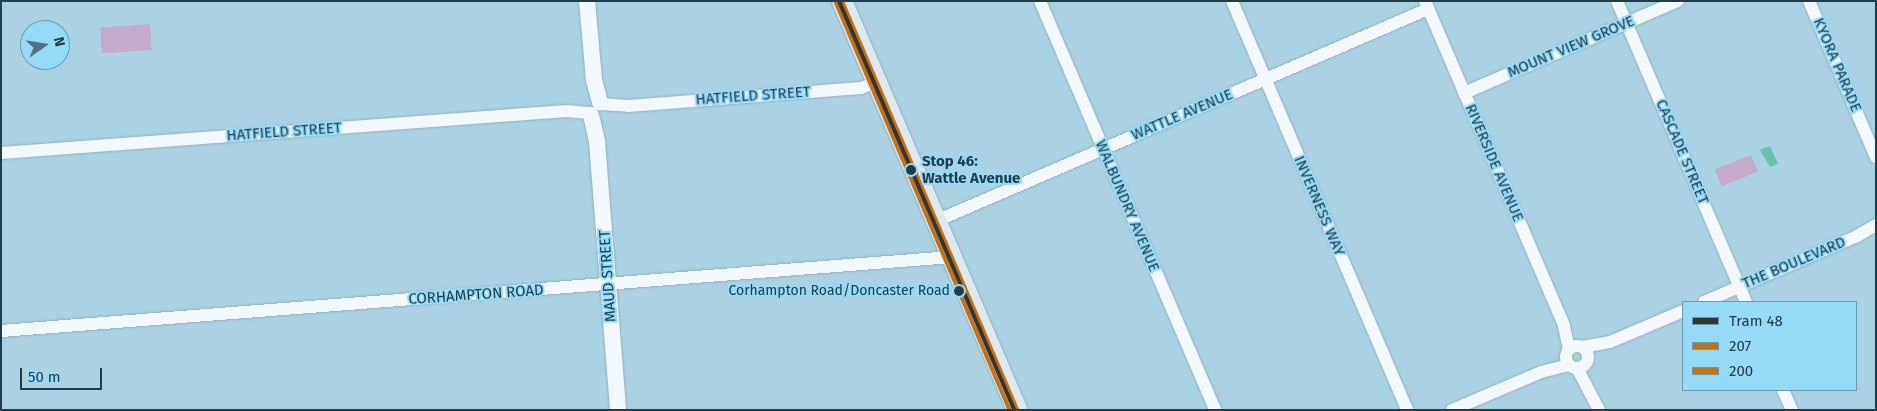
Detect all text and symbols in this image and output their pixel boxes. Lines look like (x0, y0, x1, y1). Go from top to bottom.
street label: MOUNT VIEW GROVE (1505, 12, 1637, 82)
street label: KYORA PARADE (1809, 15, 1865, 115)
north arrow (20, 20, 70, 70)
text: N (50, 35, 68, 48)
street label: HATFIELD STREET (695, 83, 811, 109)
street label: WATTLE AVENUE (1129, 86, 1235, 144)
street label: CASCADE STREET (1652, 97, 1712, 207)
street label: RIVERSIDE AVENUE (1461, 101, 1527, 225)
street label: HATFIELD STREET (226, 119, 342, 145)
street label: WALBUNDRY AVENUE (1091, 137, 1163, 275)
place label: Stop 46: Wattle Avenue (922, 152, 1020, 187)
street label: INVERNESS WAY (1290, 153, 1348, 259)
marker: Stop 46: Wattle Avenue (904, 163, 918, 177)
street label: MAUD STREET (596, 229, 620, 323)
street label: THE BOULEVARD (1740, 233, 1848, 293)
street label: CORHAMPTON ROAD (408, 281, 544, 309)
place label: Corhampton Road/Doncaster Road (728, 283, 950, 299)
marker: Corhampton Road/Doncaster Road (954, 286, 964, 296)
legend (1682, 301, 1857, 391)
text: Tram 48 (1729, 312, 1783, 330)
text: 207 (1729, 337, 1751, 355)
scale bar (22, 358, 105, 390)
text: 200 (1729, 362, 1753, 380)
text: 50 m (28, 368, 61, 386)

